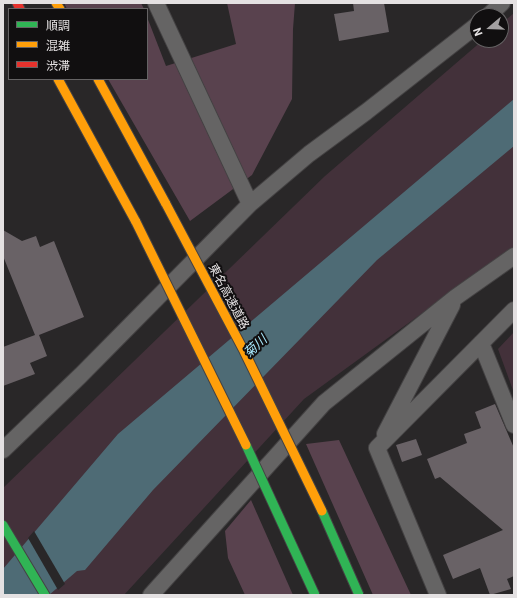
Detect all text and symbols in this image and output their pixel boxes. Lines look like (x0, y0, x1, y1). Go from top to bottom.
legend (8, 8, 148, 80)
north arrow (469, 8, 509, 48)
text: 順調 (46, 19, 70, 33)
text: N (471, 26, 486, 38)
text: 混雑 (46, 39, 70, 53)
text: 渋滞 (46, 59, 70, 73)
street label: 東名高速道路 (205, 262, 251, 332)
water label: 菊川 (241, 332, 271, 362)

